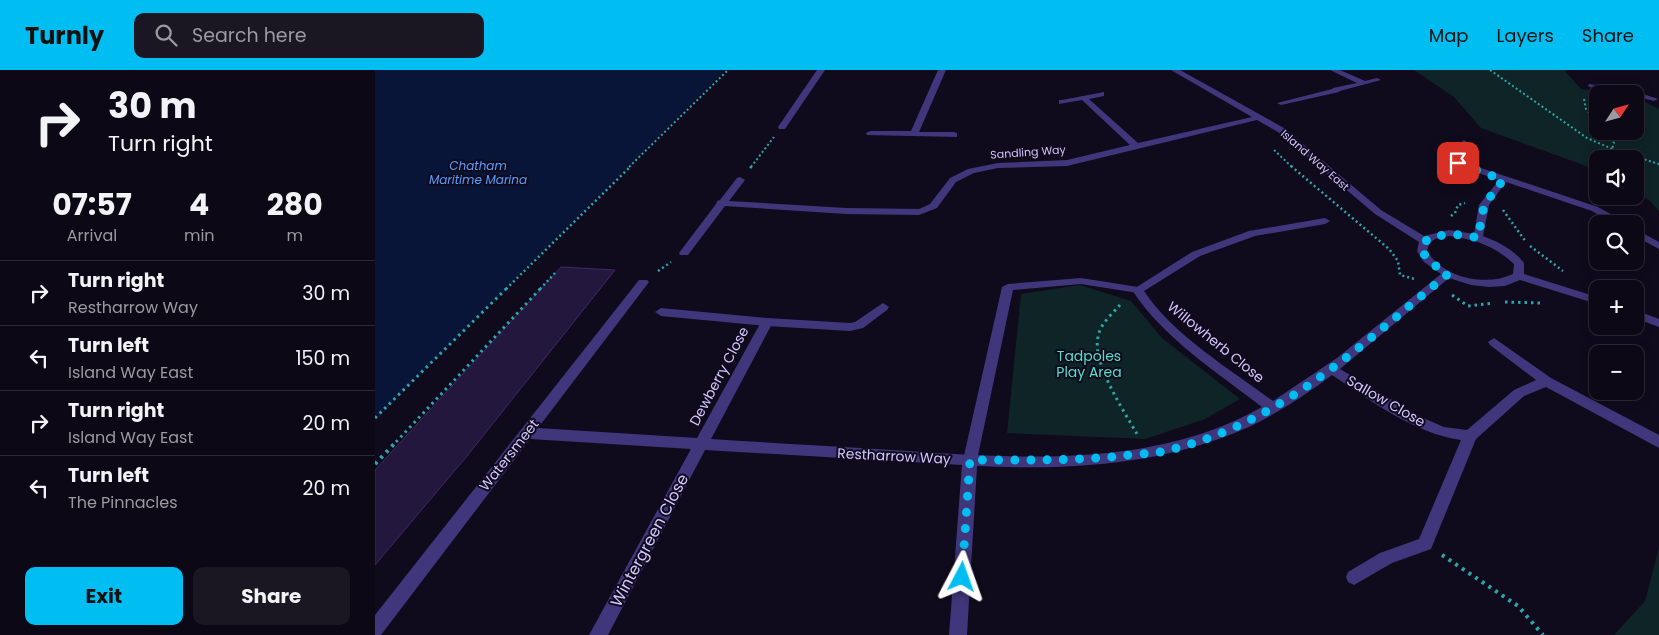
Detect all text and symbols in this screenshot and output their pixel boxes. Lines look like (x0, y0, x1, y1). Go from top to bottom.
search box (134, 13, 484, 58)
text: Turnly (25, 19, 104, 52)
icon: search (152, 21, 180, 49)
text: Search here (192, 22, 307, 49)
text: Map (1429, 23, 1469, 48)
text: Layers (1497, 23, 1554, 48)
text: Share (1582, 23, 1634, 48)
text: 30 m (108, 81, 196, 130)
north arrow (1589, 85, 1644, 140)
map controls (1589, 85, 1644, 400)
icon: right (25, 90, 90, 155)
street label: Island Way East (1277, 126, 1353, 194)
text: Turn right (108, 128, 213, 159)
street label: Sandling Way (990, 141, 1067, 163)
pin (1437, 142, 1479, 184)
icon: arrive (1444, 149, 1472, 177)
button: sound (1589, 150, 1644, 205)
water label: Chatham Maritime Marina (429, 157, 527, 188)
text: 07:57 (52, 183, 132, 226)
text: 4 (189, 183, 209, 226)
text: 280 (267, 183, 323, 226)
button: search (1589, 215, 1644, 270)
text: Arrival (67, 224, 117, 247)
text: min (184, 224, 215, 247)
text: m (287, 224, 303, 247)
text: Turn right (68, 267, 164, 294)
icon: right (25, 279, 53, 307)
text: 30 m (302, 280, 350, 307)
button: + (1589, 280, 1644, 335)
text: Restharrow Way (68, 296, 198, 319)
street label: Willowherb Close (1163, 297, 1269, 388)
street label: Dewberry Close (684, 323, 754, 429)
text: Turn left (68, 332, 149, 359)
icon: left (25, 344, 53, 372)
text: 150 m (295, 345, 350, 372)
button: − (1589, 345, 1644, 400)
park label: Tadpoles Play Area (1056, 346, 1122, 382)
text: Island Way East (68, 361, 193, 384)
street label: Sallow Close (1343, 370, 1429, 432)
text: Turn right (68, 397, 164, 424)
icon: right (25, 409, 53, 437)
text: 20 m (302, 410, 350, 437)
street label: Watersmeet (475, 415, 543, 495)
text: Island Way East (68, 426, 193, 449)
street label: Restharrow Way (837, 443, 951, 469)
text: Turn left (68, 462, 149, 489)
street label: Wintergreen Close (605, 470, 694, 611)
icon: left (25, 474, 53, 502)
text: 20 m (302, 475, 350, 502)
text: The Pinnacles (68, 491, 178, 514)
position arrow (935, 550, 987, 602)
button: Exit (25, 567, 183, 625)
button: Share (193, 567, 350, 625)

